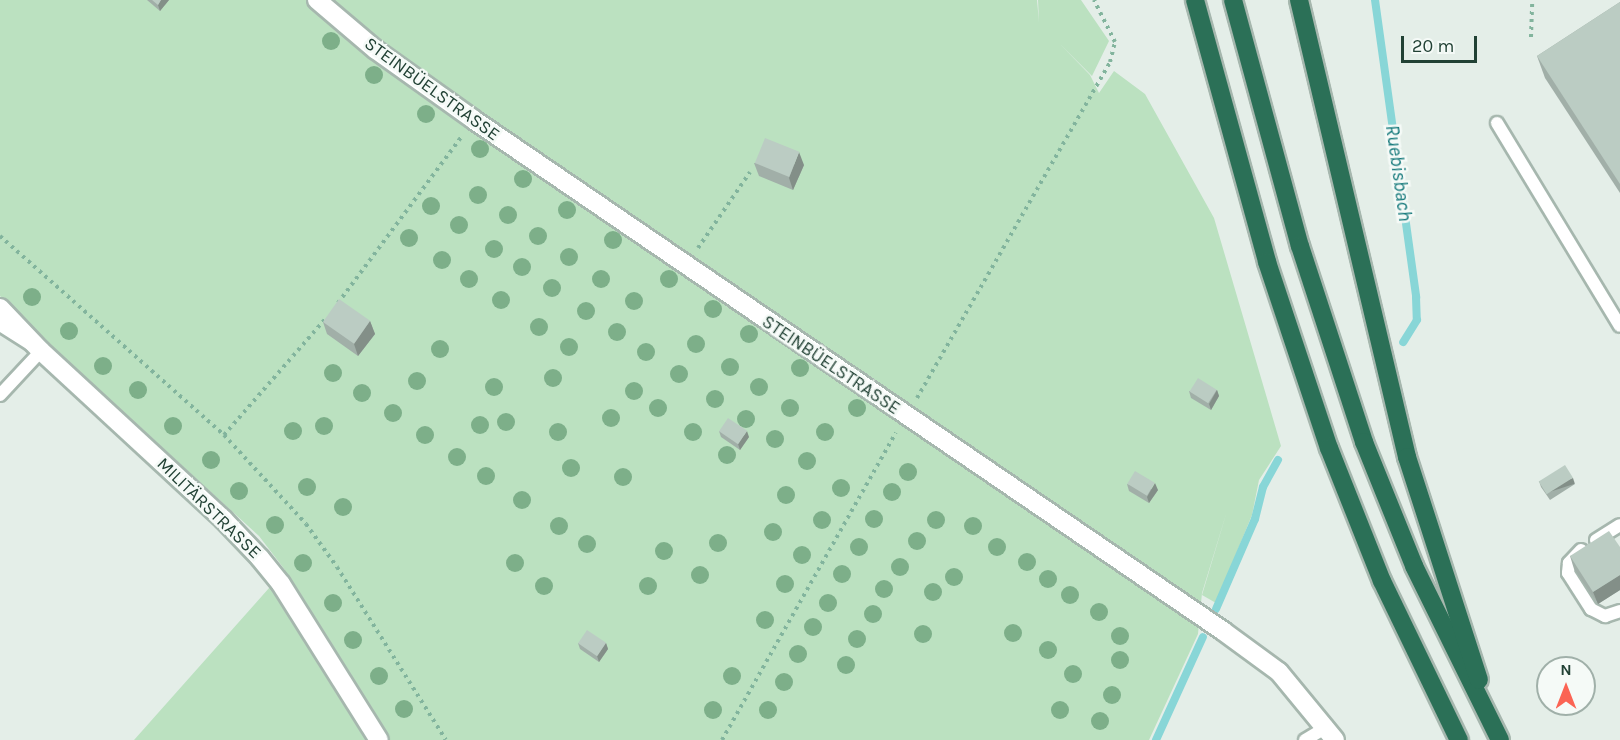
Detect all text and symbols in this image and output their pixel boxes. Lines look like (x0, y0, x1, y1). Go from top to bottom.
scale bar (1404, 24, 1480, 62)
street label: STEINBÜELSTRASSE (360, 33, 504, 145)
text: 20 m (1412, 35, 1454, 57)
water label: Ruebisbach (1380, 123, 1418, 223)
street label: STEINBÜELSTRASSE (758, 311, 904, 419)
street label: MILITÄRSTRASSE (152, 453, 266, 563)
north arrow (1536, 656, 1596, 716)
text: N (1560, 660, 1572, 679)

